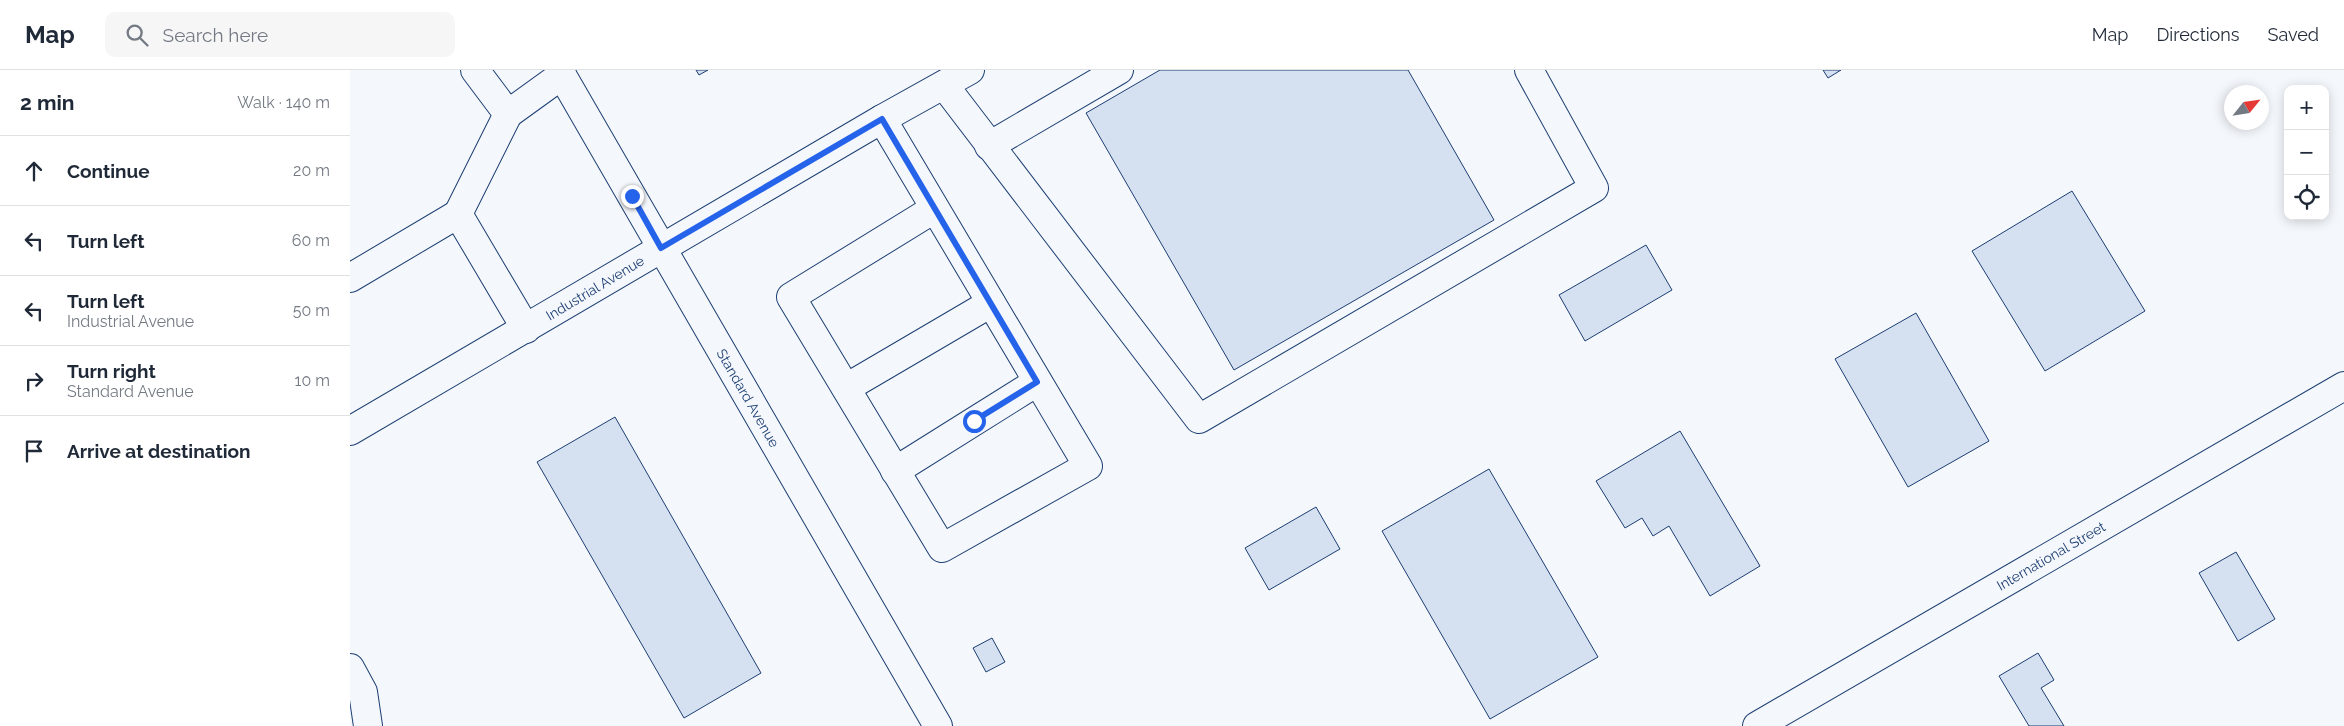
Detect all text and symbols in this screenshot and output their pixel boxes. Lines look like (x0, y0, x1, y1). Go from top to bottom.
search box (105, 12, 455, 57)
text: Map (25, 20, 75, 49)
icon: search (123, 21, 151, 49)
text: Search here (163, 24, 268, 46)
text: Map (2092, 24, 2128, 45)
text: Directions (2156, 24, 2240, 45)
text: Saved (2268, 24, 2319, 45)
north arrow (2224, 85, 2269, 130)
map controls (2284, 85, 2329, 220)
button: + (2284, 85, 2329, 130)
text: 2 min (20, 90, 74, 115)
text: Walk · 140 m (237, 93, 330, 112)
button: − (2284, 130, 2329, 175)
icon: ahead (20, 157, 48, 185)
text: Continue (67, 160, 150, 182)
text: 20 m (293, 161, 330, 180)
button: locate (2284, 175, 2329, 220)
route end (621, 185, 644, 208)
icon: left (20, 227, 48, 255)
text: Turn left (67, 230, 144, 252)
text: 60 m (292, 231, 330, 250)
street label: Industrial Avenue (543, 252, 647, 324)
text: Turn left (67, 290, 144, 312)
icon: left (20, 297, 48, 325)
text: 50 m (293, 301, 330, 320)
text: Industrial Avenue (67, 312, 194, 331)
street label: Standard Avenue (713, 346, 783, 450)
text: Turn right (67, 360, 156, 382)
icon: right (20, 367, 48, 395)
text: 10 m (295, 371, 330, 390)
text: Standard Avenue (67, 382, 194, 401)
route start (963, 410, 986, 433)
icon: arrive (20, 437, 48, 465)
text: Arrive at destination (67, 440, 251, 462)
street label: International Street (1994, 518, 2108, 594)

